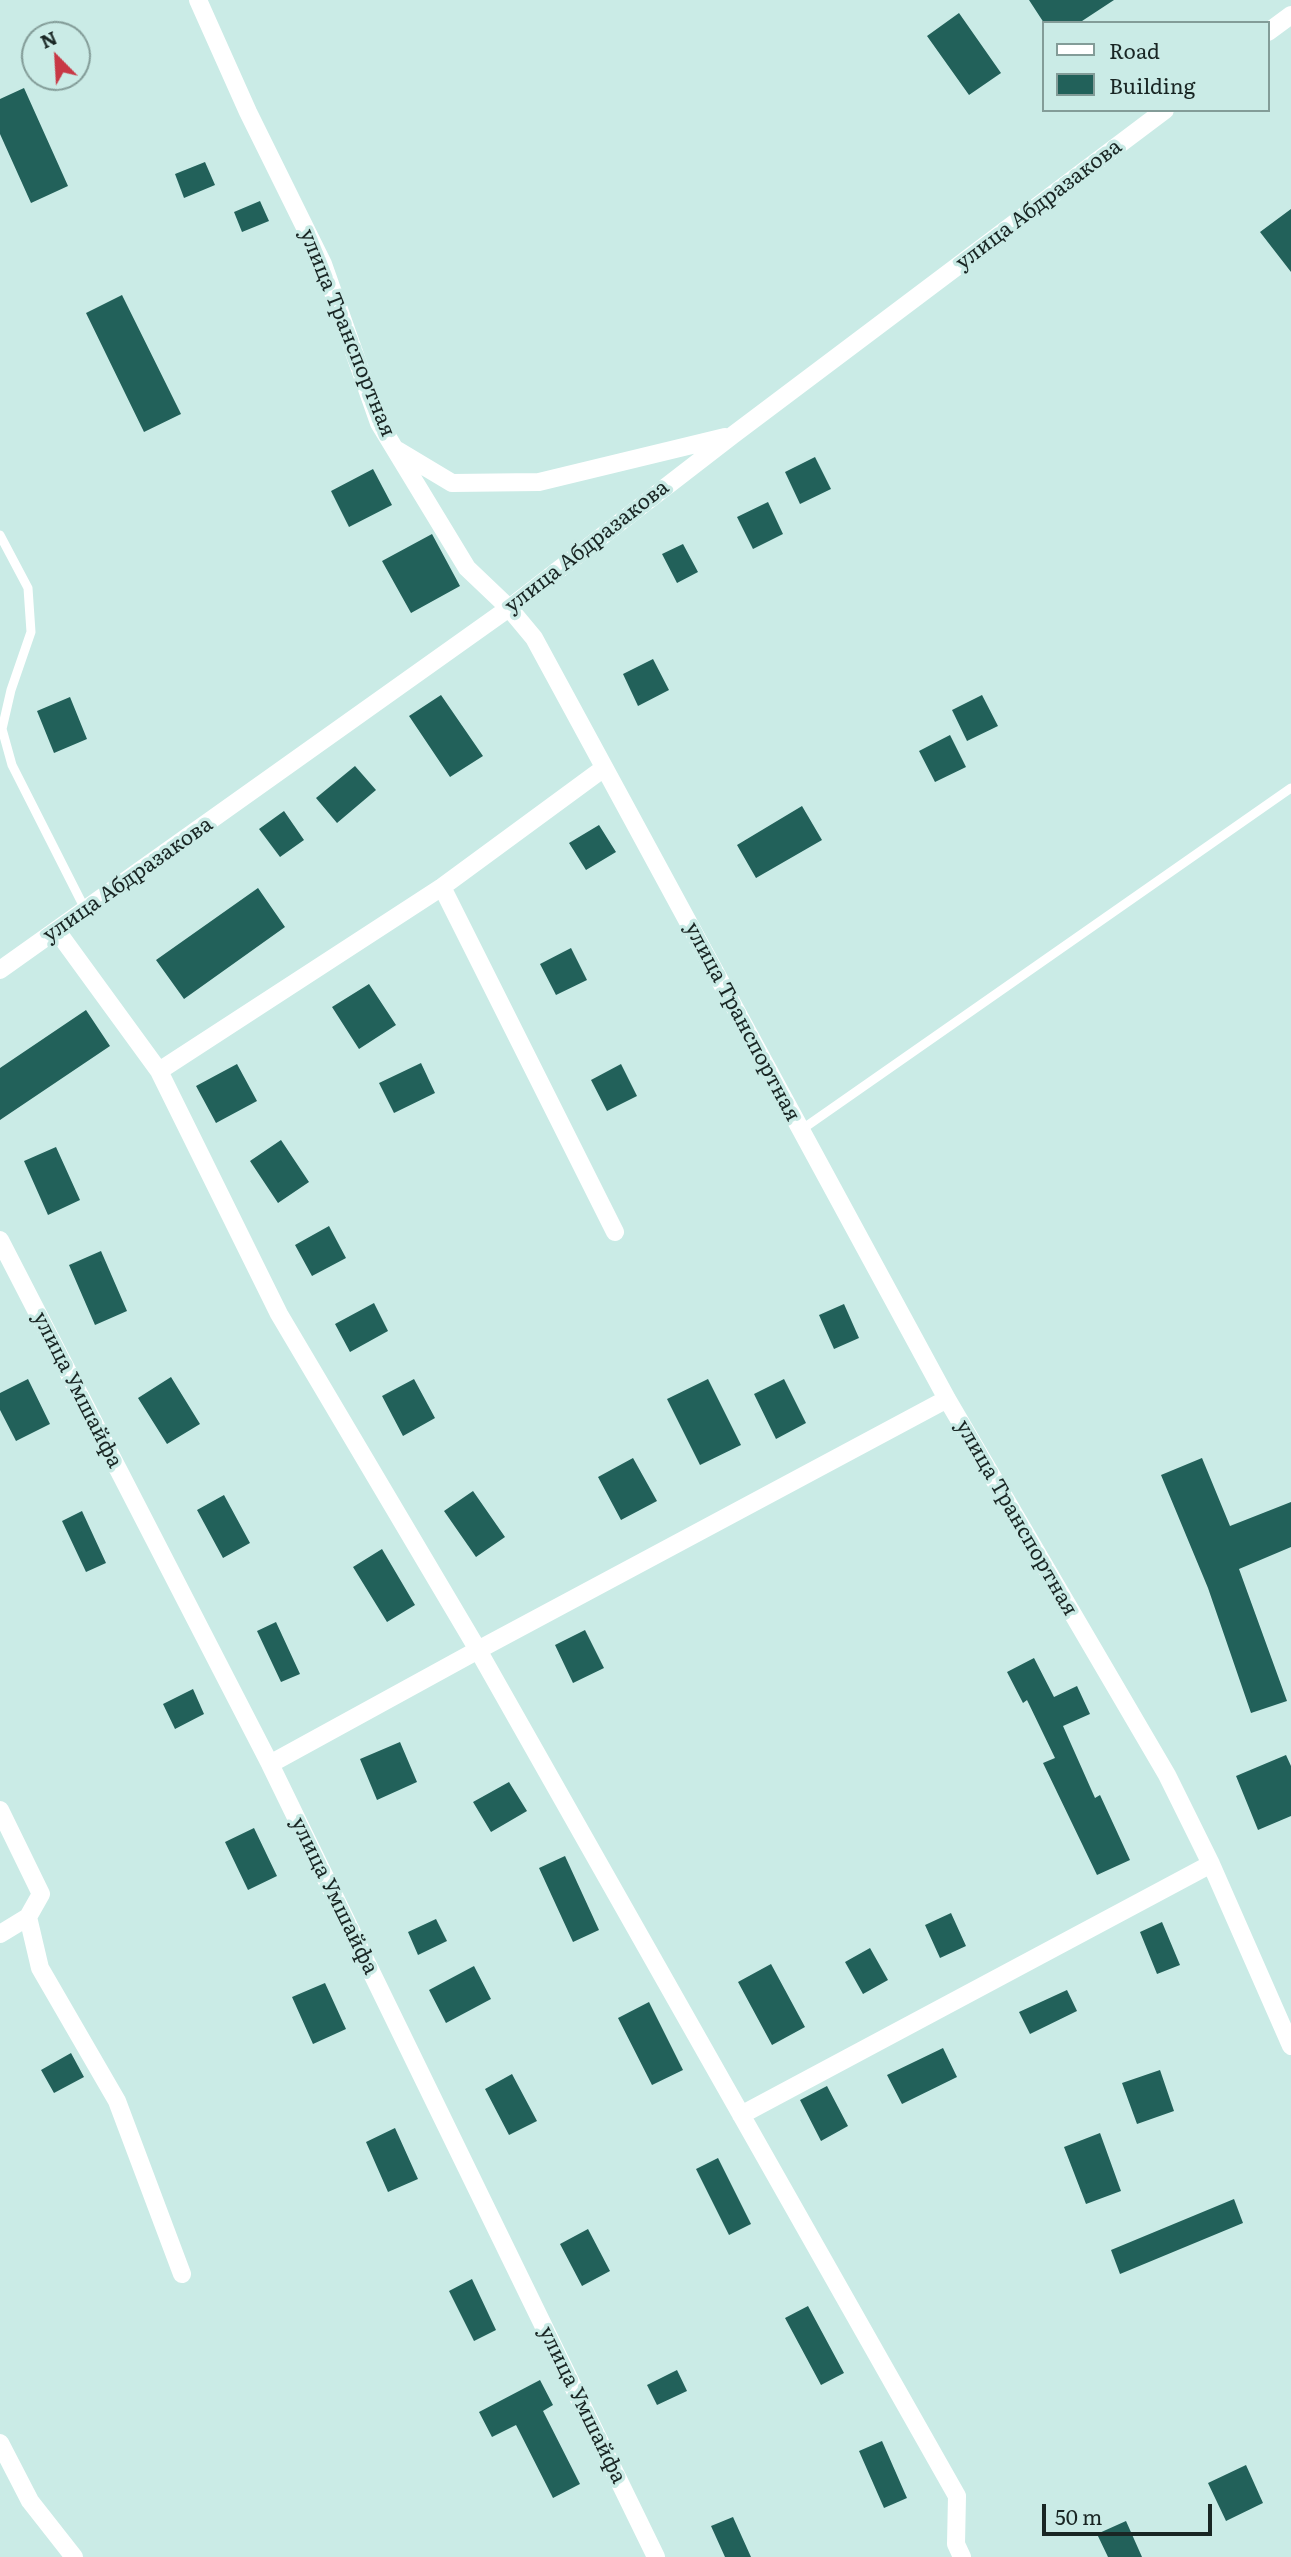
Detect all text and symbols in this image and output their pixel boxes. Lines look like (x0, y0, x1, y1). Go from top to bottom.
north arrow (21, 21, 91, 91)
legend (1042, 21, 1270, 112)
text: N (35, 23, 61, 55)
text: Road (1109, 34, 1160, 65)
text: Building (1109, 69, 1195, 100)
street label: улица Абдразакова (951, 134, 1127, 276)
street label: улица Транспортная (294, 225, 400, 441)
street label: улица Абдразакова (500, 475, 674, 619)
street label: улица Абдразакова (38, 812, 218, 948)
street label: улица Транспортная (679, 918, 805, 1126)
street label: улица Умшайфа (27, 1308, 127, 1472)
street label: улица Транспортная (950, 1416, 1082, 1620)
street label: улица Умшайфа (285, 1813, 383, 1979)
street label: улица Умшайфа (533, 2322, 631, 2488)
scale bar (1046, 2490, 1216, 2534)
text: 50 m (1055, 2500, 1102, 2531)

